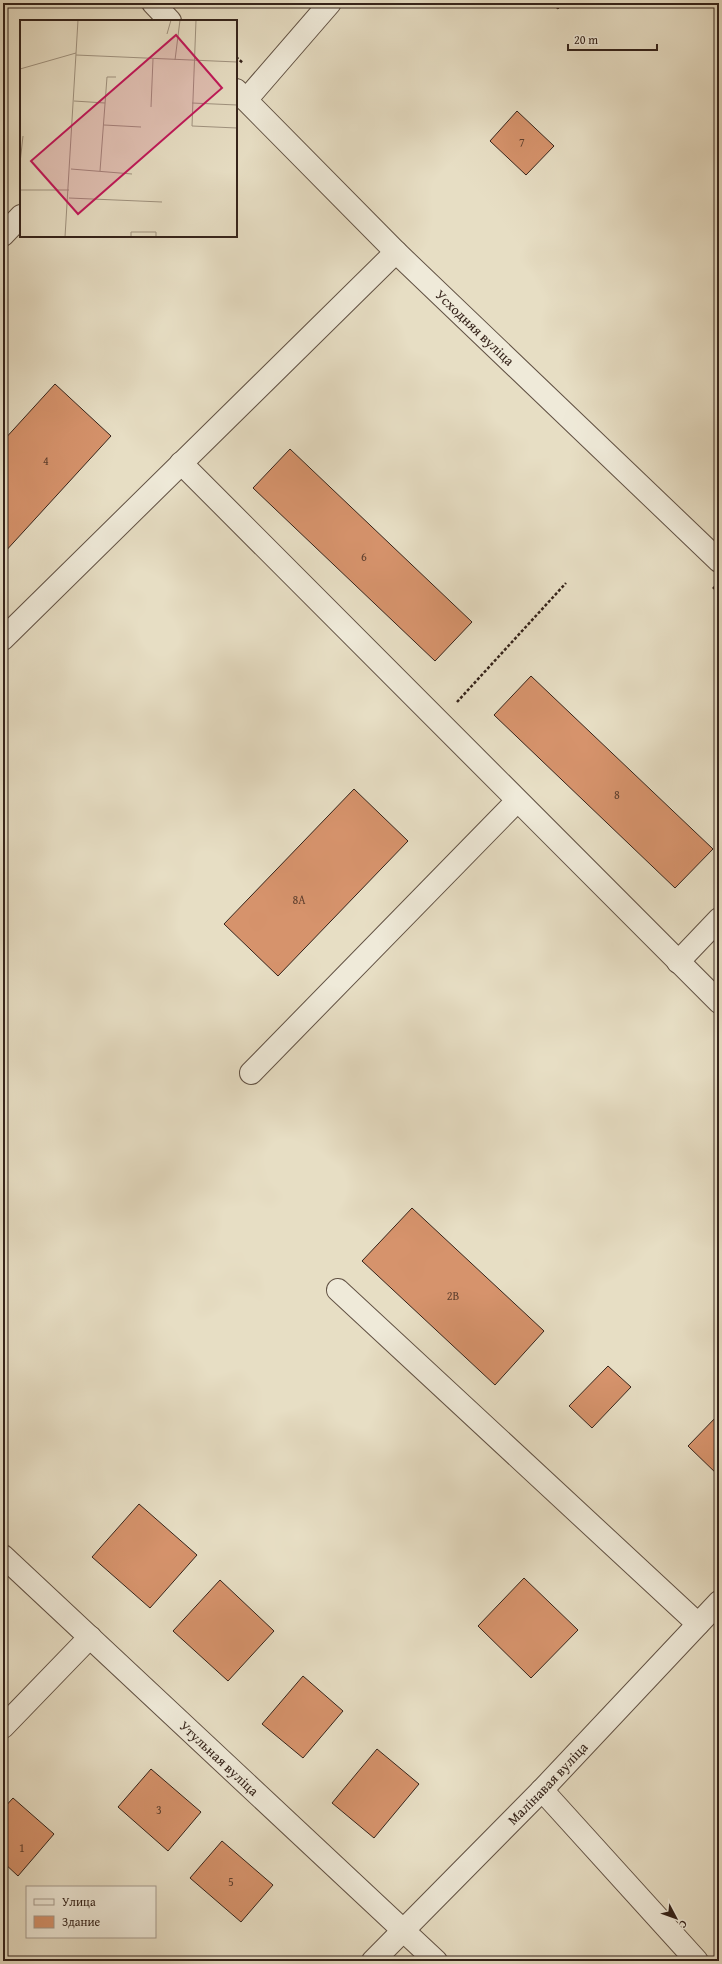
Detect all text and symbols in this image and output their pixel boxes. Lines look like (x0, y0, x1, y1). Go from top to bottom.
inset map (20, 20, 237, 237)
scale bar (568, 26, 657, 52)
text: 20 m (574, 31, 598, 48)
house number: 7 (519, 134, 525, 151)
street label: Усходняя вуліца (431, 285, 519, 370)
house number: 4 (43, 452, 49, 469)
house number: 6 (361, 548, 367, 565)
house number: 8 (614, 786, 620, 803)
house number: 8А (292, 891, 306, 908)
house number: 2В (447, 1287, 459, 1304)
street label: Утульная вуліца (175, 1716, 264, 1801)
street label: Малінавая вуліца (503, 1737, 592, 1829)
house number: 3 (156, 1801, 162, 1818)
house number: 1 (19, 1839, 25, 1856)
house number: 5 (228, 1873, 234, 1890)
legend (26, 1886, 156, 1938)
text: Улица (62, 1893, 96, 1910)
north arrow (656, 1898, 696, 1938)
text: Здание (62, 1913, 101, 1930)
text: С (675, 1917, 692, 1932)

